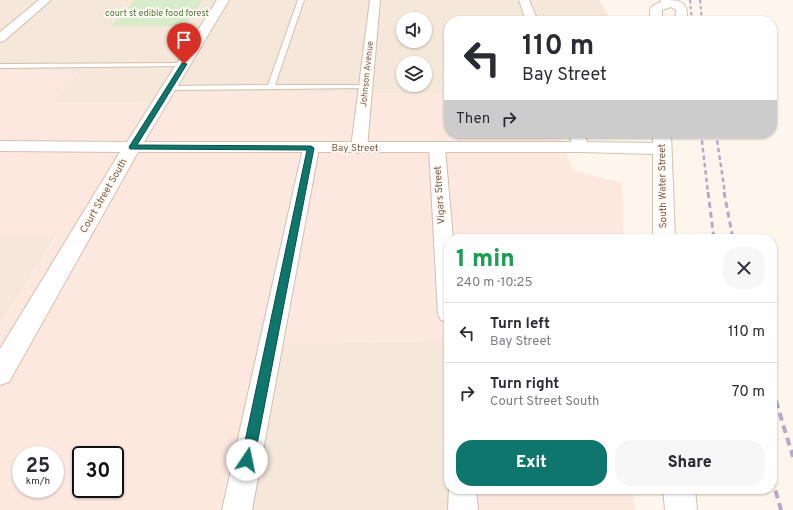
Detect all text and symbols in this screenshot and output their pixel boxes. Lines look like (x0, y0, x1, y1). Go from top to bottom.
park label: court st edible food forest (105, 8, 209, 19)
map controls (396, 12, 432, 92)
button: sound (396, 12, 432, 48)
pin (167, 23, 201, 64)
icon: arrive (173, 29, 195, 51)
text: 110 m (522, 29, 594, 65)
icon: left (456, 32, 508, 84)
street label: Johnson Avenue (358, 40, 376, 107)
button: layers (396, 56, 432, 92)
text: Bay Street (522, 64, 607, 87)
icon: right (498, 108, 520, 130)
text: Then (456, 110, 490, 129)
street label: Bay Street (331, 142, 379, 155)
street label: South Water Street (656, 143, 670, 228)
street label: Court Street South (77, 156, 131, 236)
street label: Vigars Street (431, 165, 449, 225)
text: 1 min (456, 245, 515, 275)
button: close (723, 247, 765, 289)
text: 240 m · 10:25 (456, 275, 533, 291)
text: Turn left (490, 315, 550, 334)
icon: left (456, 322, 478, 344)
text: 110 m (728, 323, 765, 342)
text: Bay Street (490, 334, 551, 350)
text: Turn right (490, 375, 559, 394)
icon: right (456, 382, 478, 404)
text: 70 m (732, 383, 765, 402)
text: Court Street South (490, 394, 599, 410)
position arrow (226, 439, 268, 481)
button: Exit (456, 440, 607, 486)
button: Share (615, 440, 765, 486)
speed limit sign: 30 (72, 446, 124, 498)
text: 25 (26, 454, 50, 480)
text: km/h (26, 475, 50, 488)

